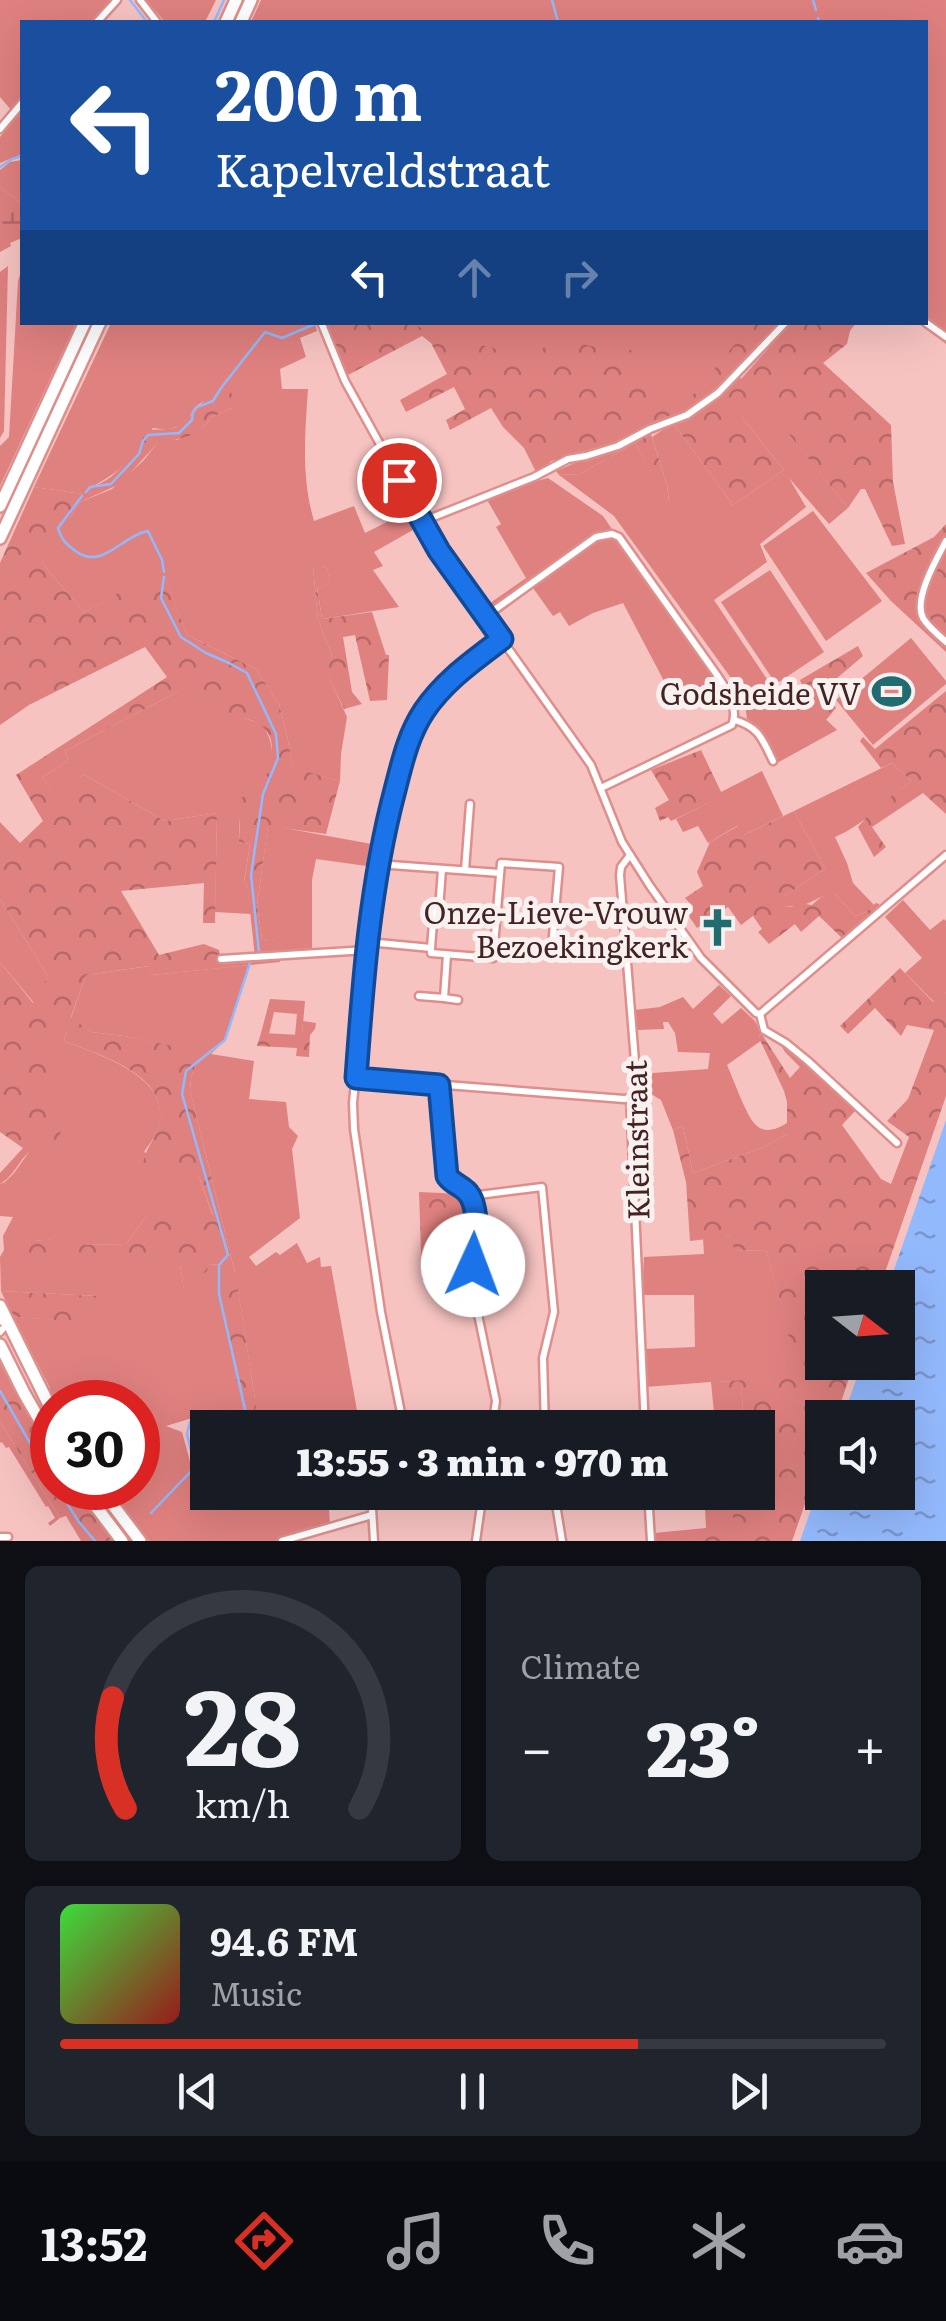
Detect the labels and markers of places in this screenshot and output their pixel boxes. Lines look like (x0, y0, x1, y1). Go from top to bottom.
pin (357, 438, 442, 523)
place label: Godsheide VV (660, 670, 861, 714)
sports icon: Godsheide VV (870, 671, 912, 713)
place label: Onze-Lieve-Vrouw Bezoekingkerk (423, 889, 689, 967)
church icon: Onze-Lieve-Vrouw Bezoekingkerk (697, 907, 739, 949)

